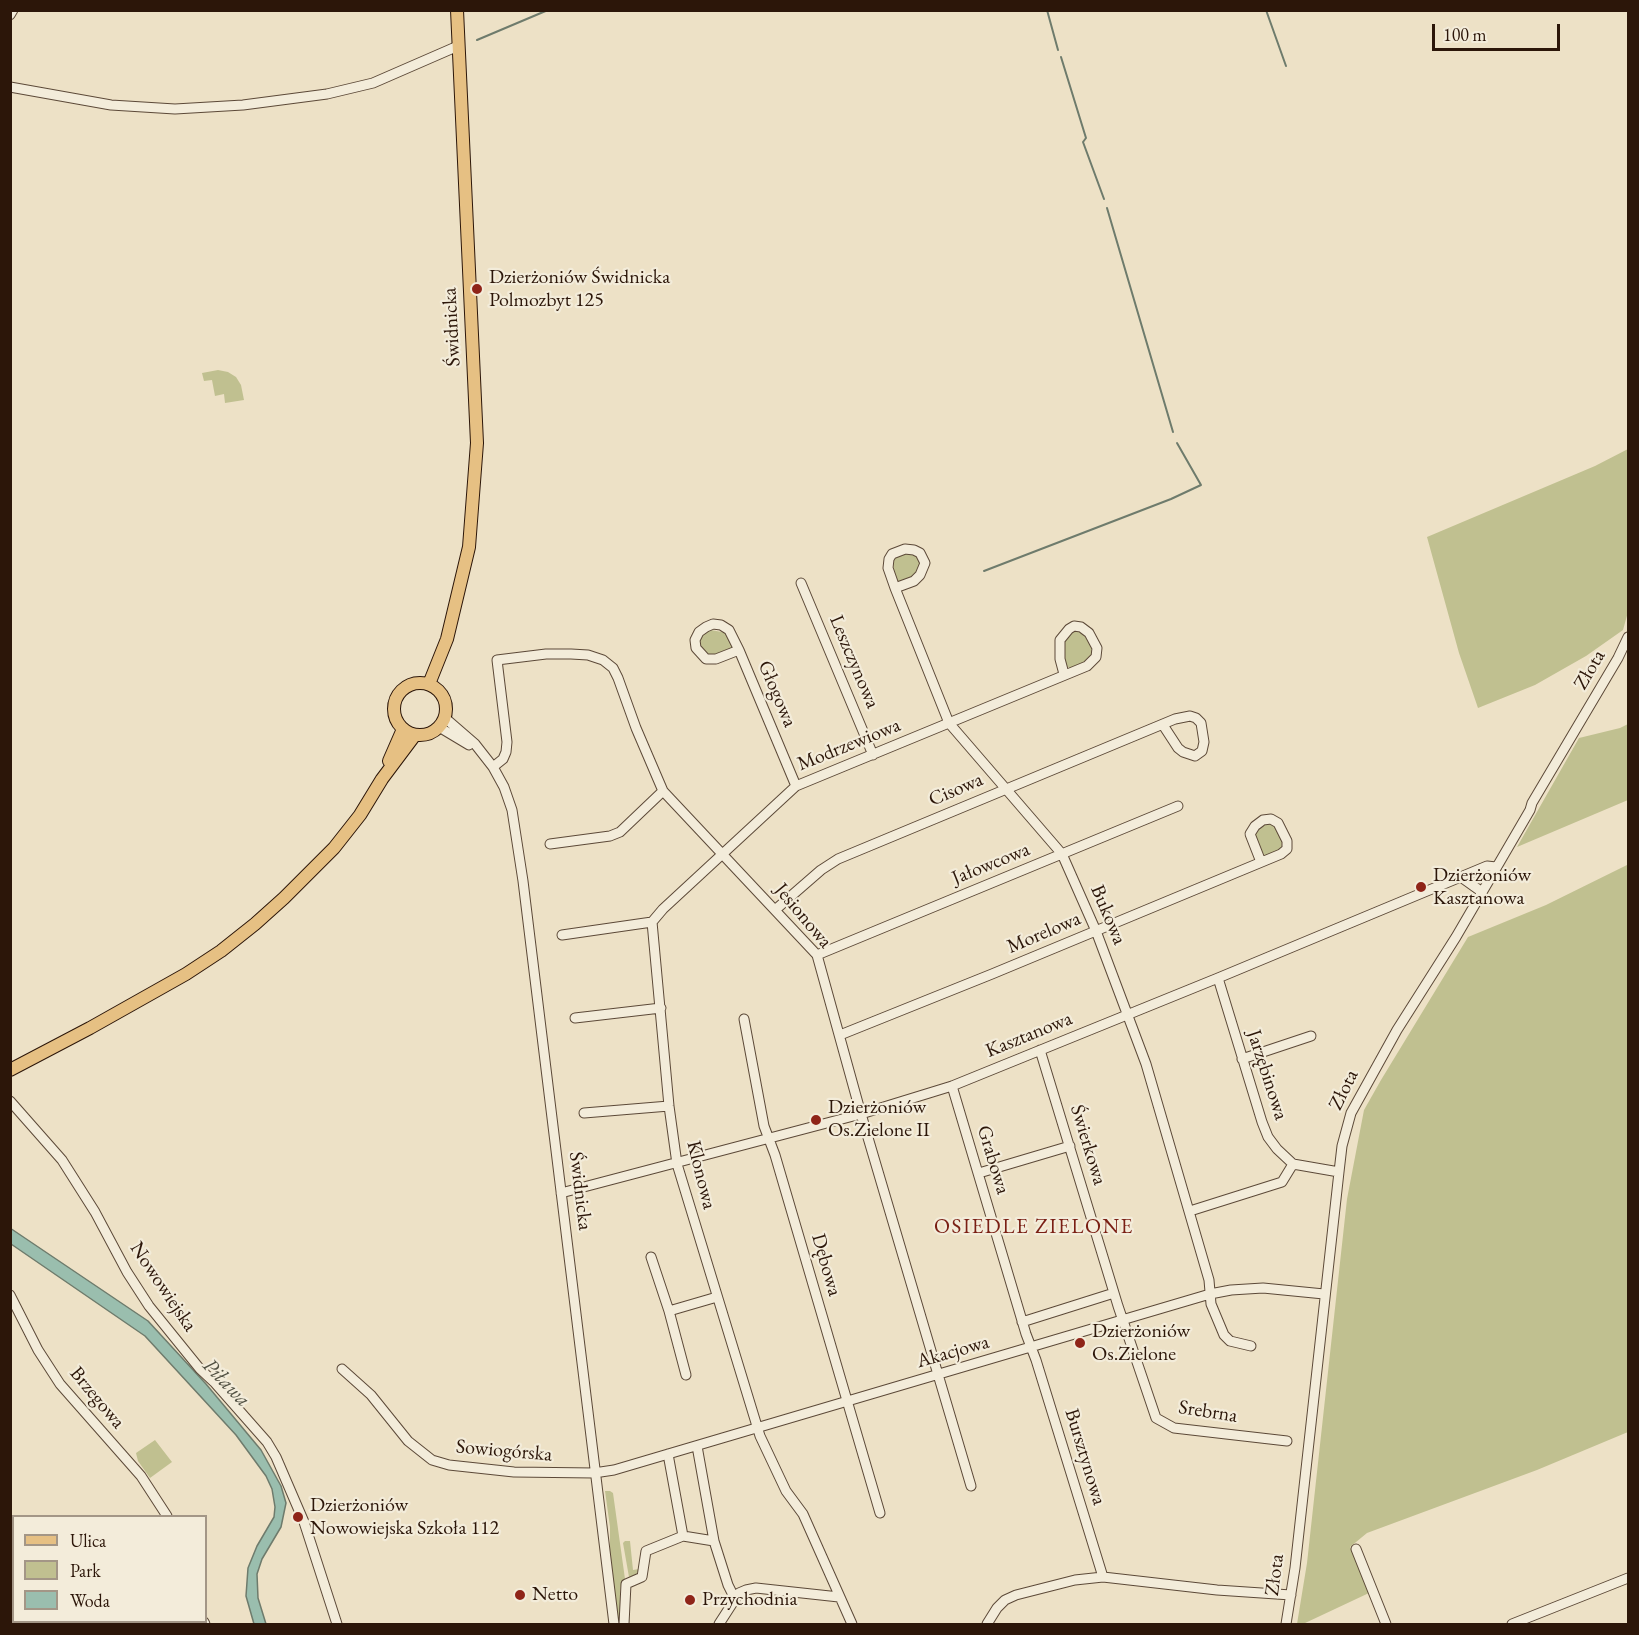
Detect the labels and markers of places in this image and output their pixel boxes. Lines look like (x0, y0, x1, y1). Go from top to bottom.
place label: Dzierżoniów Świdnicka Polmozbyt 125 (489, 266, 670, 313)
marker: Dzierżoniów Świdnicka Polmozbyt 125 (470, 282, 484, 296)
place label: Dzierżoniów Kasztanowa (1433, 864, 1531, 911)
marker: Dzierżoniów Kasztanowa (1414, 880, 1428, 894)
place label: Dzierżoniów Os.Zielone II (828, 1096, 930, 1143)
marker: Dzierżoniów Os.Zielone II (809, 1113, 823, 1127)
place label: Dzierżoniów Os.Zielone (1092, 1320, 1190, 1367)
marker: Dzierżoniów Os.Zielone (1073, 1336, 1087, 1350)
place label: Dzierżoniów Nowowiejska Szkoła 112 (310, 1494, 499, 1541)
marker: Dzierżoniów Nowowiejska Szkoła 112 (291, 1510, 305, 1524)
place label: Netto (532, 1583, 578, 1607)
marker: Netto (513, 1588, 527, 1602)
place label: Przychodnia (702, 1588, 797, 1612)
marker: Przychodnia (683, 1593, 697, 1607)

